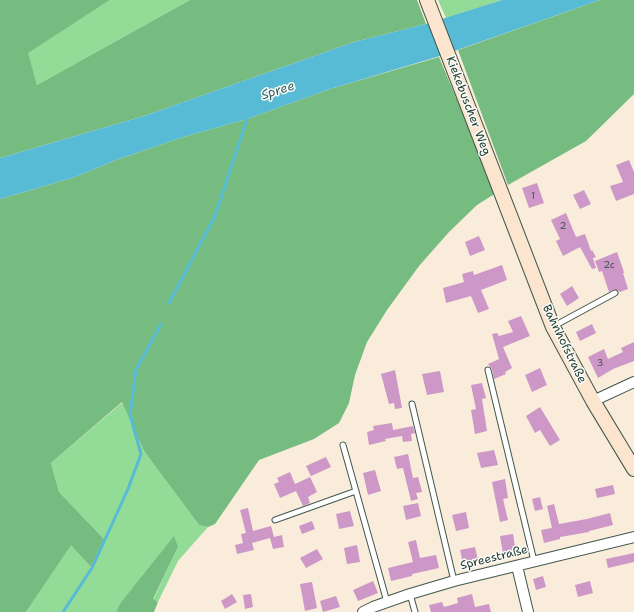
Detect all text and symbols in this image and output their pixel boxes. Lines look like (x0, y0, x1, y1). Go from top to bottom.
street label: Kiekebuscher Weg (442, 54, 494, 158)
water label: Spree (259, 78, 297, 104)
house number: 1 (531, 190, 535, 202)
house number: 2 (560, 220, 566, 232)
house number: 2c (603, 259, 615, 271)
street label: Bahnhofstraße (539, 302, 589, 386)
house number: 3 (597, 357, 603, 369)
street label: Spreestraße (459, 543, 529, 573)

